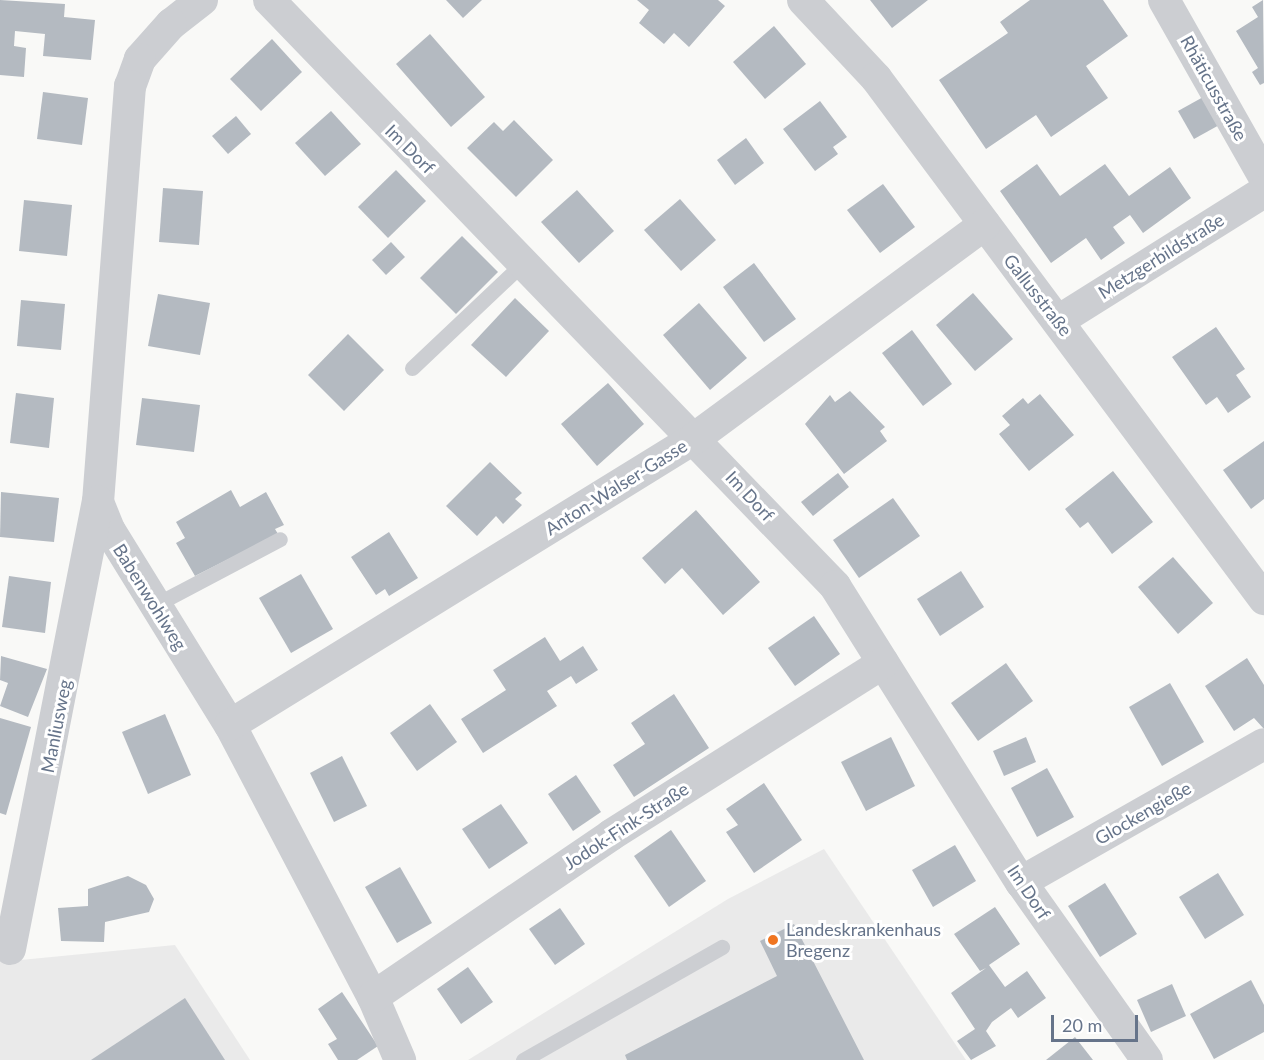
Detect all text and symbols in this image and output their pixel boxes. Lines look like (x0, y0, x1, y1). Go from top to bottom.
street label: Rhäticusstraße (1176, 32, 1252, 144)
street label: Im Dorf (381, 120, 439, 178)
street label: Metzgerbildstraße (1094, 209, 1228, 303)
street label: Gallusstraße (999, 250, 1077, 340)
street label: Anton-Walser-Gasse (541, 435, 691, 539)
street label: Im Dorf (721, 466, 779, 526)
street label: Babenwohlweg (109, 540, 191, 654)
street label: Manliusweg (36, 677, 76, 775)
street label: Glockengieße (1091, 777, 1195, 849)
street label: Jodok-Fink-Straße (560, 778, 692, 874)
street label: Im Dorf (1003, 861, 1055, 923)
place label: Landeskrankenhaus Bregenz (786, 919, 941, 962)
marker: Landeskrankenhaus Bregenz (764, 931, 782, 949)
scale bar (1054, 1003, 1141, 1041)
text: 20 m (1062, 1014, 1102, 1036)

